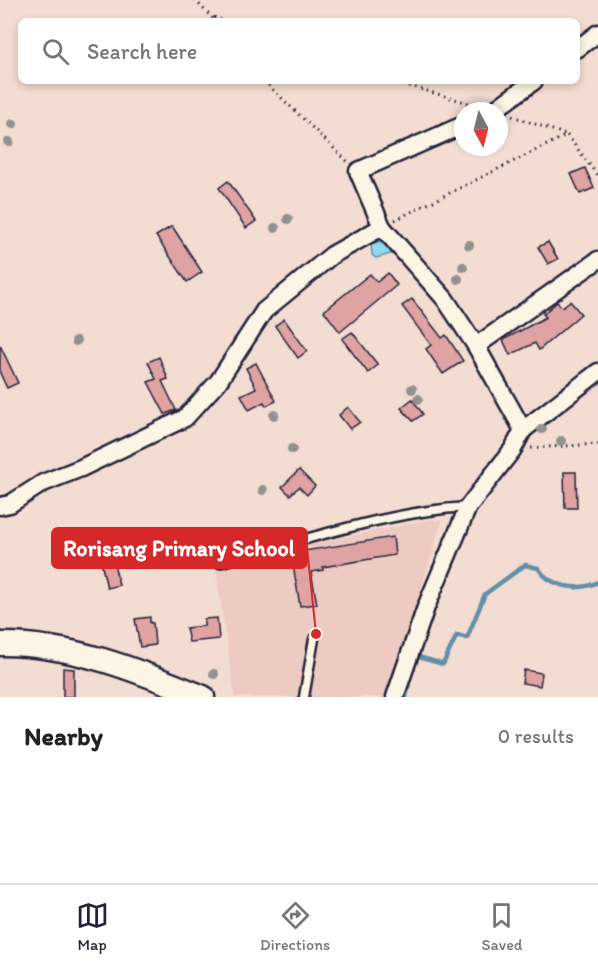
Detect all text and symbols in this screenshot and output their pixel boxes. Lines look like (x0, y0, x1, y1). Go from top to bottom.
search box (18, 18, 580, 84)
icon: search (39, 35, 72, 68)
text: Search here (87, 38, 197, 65)
north arrow (454, 102, 508, 156)
callout: Rorisang Primary School (52, 528, 307, 568)
text: Rorisang Primary School (63, 535, 296, 562)
text: Nearby (24, 720, 103, 752)
text: 0 results (498, 724, 574, 748)
tab: Map (76, 899, 109, 954)
tab: Directions (260, 899, 330, 954)
tab: Saved (482, 899, 522, 954)

